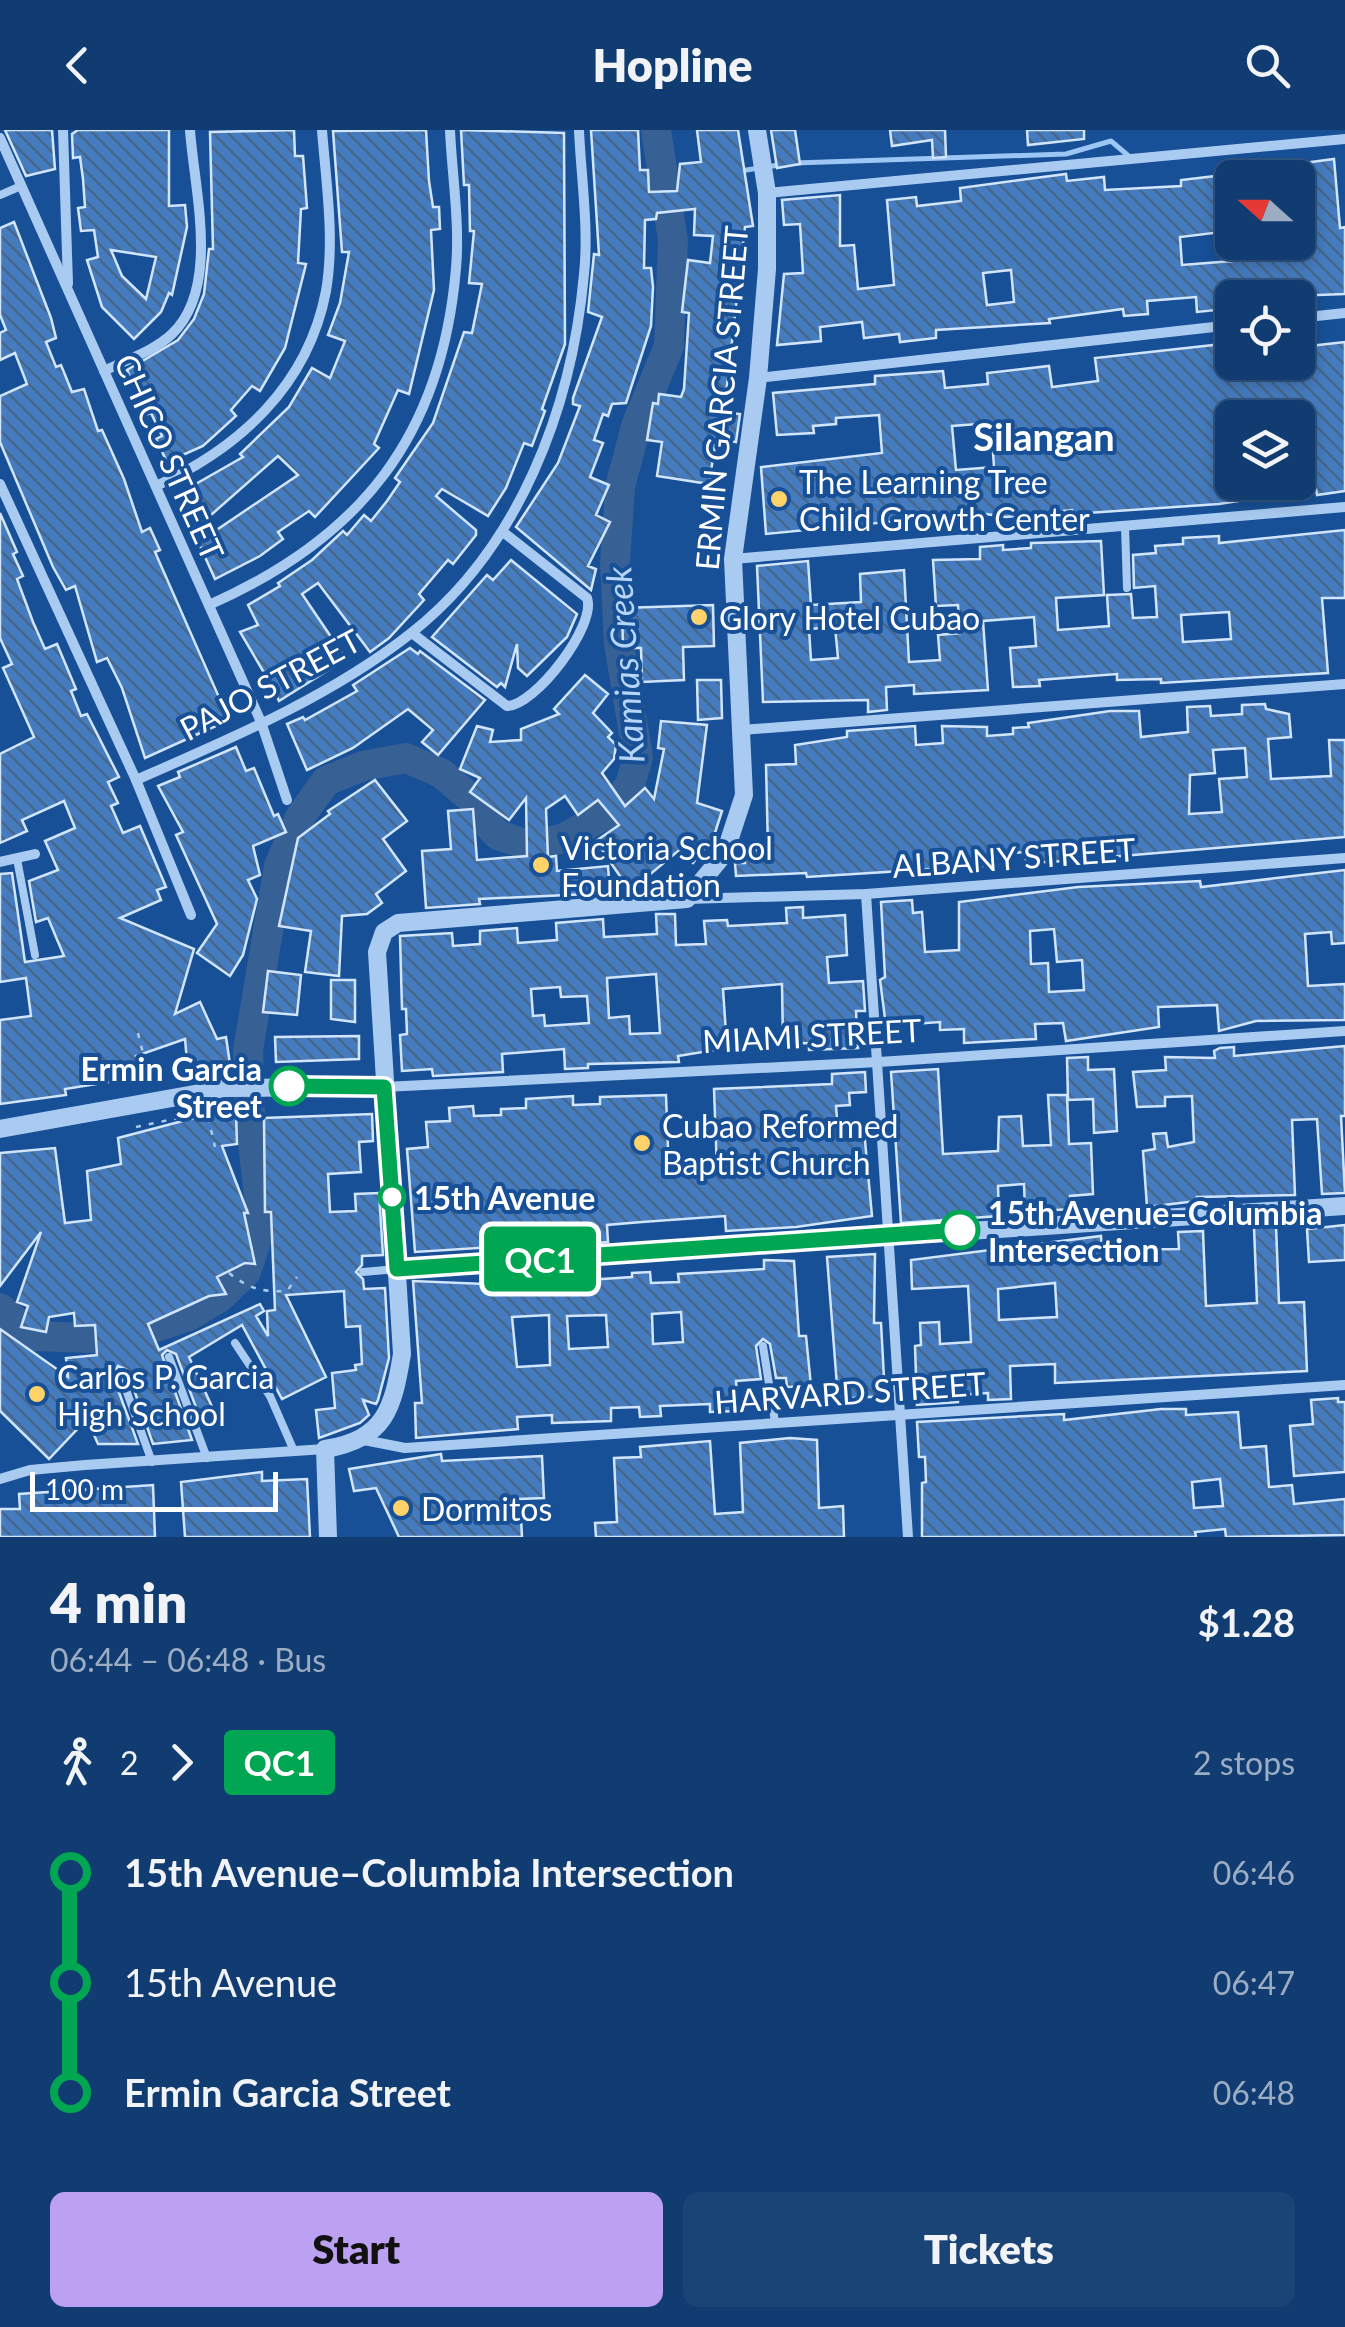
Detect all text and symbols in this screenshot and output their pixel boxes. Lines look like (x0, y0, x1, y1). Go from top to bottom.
icon: back (50, 38, 105, 93)
text: Hopline (593, 38, 752, 92)
icon: search (1240, 38, 1295, 93)
north arrow (1215, 160, 1315, 260)
map controls (1215, 160, 1315, 500)
street label: ERMIN GARCIA STREET (687, 224, 756, 572)
button: locate (1215, 280, 1315, 380)
street label: CHICO STREET (107, 348, 233, 566)
button: layers (1215, 400, 1315, 500)
district label: Silangan (973, 413, 1115, 459)
place label: The Learning Tree Child Growth Center (799, 462, 1090, 538)
marker: The Learning Tree Child Growth Center (768, 488, 790, 510)
water label: Kamias Creek (596, 565, 652, 765)
place label: Glory Hotel Cubao (719, 598, 980, 637)
marker: Glory Hotel Cubao (688, 606, 710, 628)
street label: PAJO STREET (173, 620, 367, 748)
place label: Victoria School Foundation (561, 828, 773, 904)
street label: ALBANY STREET (891, 829, 1137, 885)
marker: Victoria School Foundation (530, 854, 552, 876)
street label: MIAMI STREET (701, 1010, 923, 1060)
place label: Ermin Garcia Street (81, 1049, 262, 1125)
marker: Ermin Garcia Street (270, 1067, 308, 1105)
place label: Cubao Reformed Baptist Church (662, 1106, 898, 1182)
marker: Cubao Reformed Baptist Church (631, 1132, 653, 1154)
place label: 15th Avenue (414, 1178, 595, 1217)
marker: 15th Avenue (379, 1184, 405, 1210)
place label: 15th Avenue–Columbia Intersection (988, 1193, 1322, 1269)
marker: 15th Avenue–Columbia Intersection (941, 1211, 979, 1249)
line badge: QC1 (482, 1226, 598, 1292)
text: QC1 (504, 1238, 576, 1280)
place label: Carlos P. Garcia High School (57, 1357, 274, 1433)
street label: HARVARD STREET (713, 1363, 987, 1421)
marker: Carlos P. Garcia High School (26, 1383, 48, 1405)
scale bar (30, 1467, 278, 1512)
text: 100 m (45, 1472, 124, 1506)
place label: Dormitos (421, 1489, 552, 1528)
marker: Dormitos (390, 1497, 412, 1519)
text: 4 min (50, 1569, 187, 1635)
text: $1.28 (1198, 1599, 1295, 1645)
text: 06:44 – 06:48 · Bus (50, 1640, 326, 1679)
icon: walk (50, 1735, 105, 1790)
icon: forward (154, 1735, 209, 1790)
text: QC1 (244, 1741, 315, 1783)
text: 2 (120, 1743, 139, 1782)
text: 2 stops (1193, 1743, 1295, 1782)
text: 15th Avenue–Columbia Intersection (124, 1849, 734, 1895)
text: 06:46 (1213, 1853, 1295, 1892)
text: 15th Avenue (124, 1959, 337, 2005)
text: 06:47 (1213, 1963, 1295, 2002)
text: Ermin Garcia Street (124, 2069, 451, 2115)
text: 06:48 (1213, 2073, 1295, 2112)
button: Start (50, 2192, 663, 2307)
button: Tickets (683, 2192, 1295, 2307)

